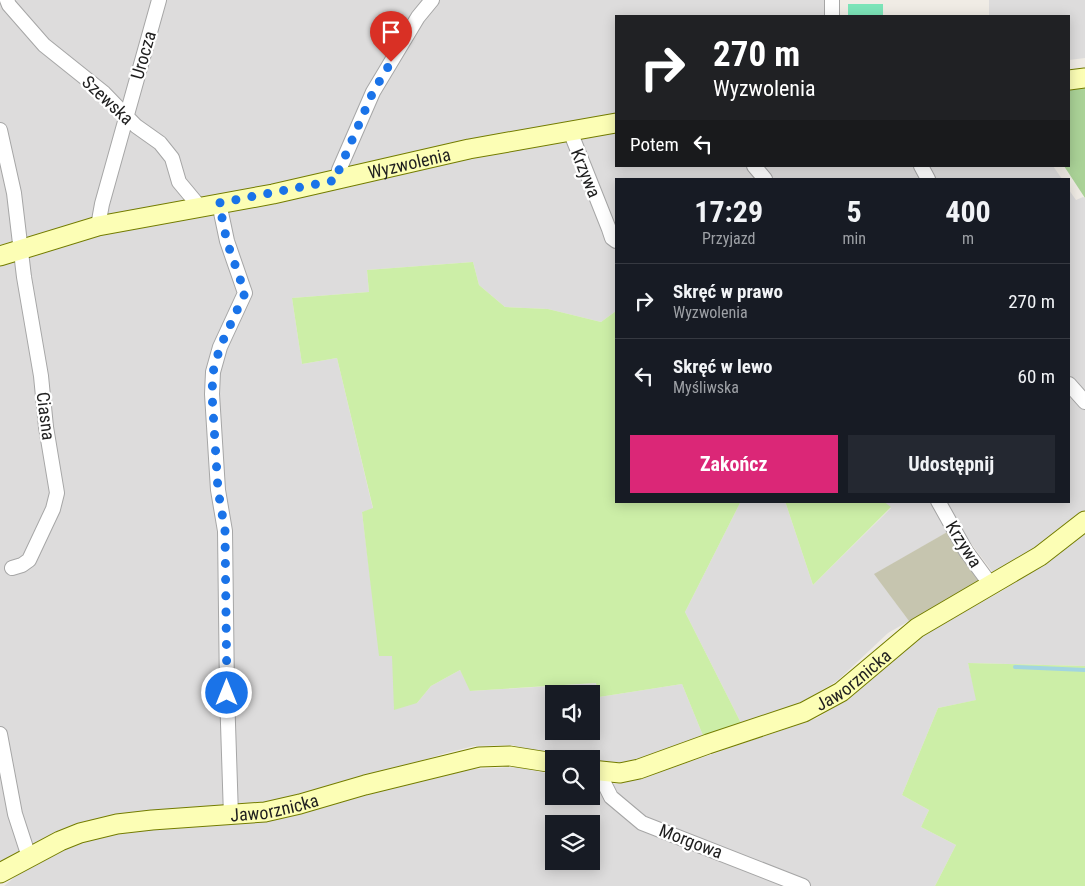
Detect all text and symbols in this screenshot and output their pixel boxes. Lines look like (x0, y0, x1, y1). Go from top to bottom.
pin (370, 11, 412, 62)
icon: arrive (377, 18, 405, 46)
street label: Urocza (126, 28, 160, 82)
text: 270 m (713, 34, 800, 75)
icon: right (630, 35, 695, 100)
street label: Szewska (78, 71, 138, 129)
text: Wyzwolenia (713, 76, 816, 101)
icon: left (689, 130, 717, 158)
text: Potem (630, 133, 679, 156)
street label: Wyzwolenia (366, 143, 452, 182)
street label: Krzywa (567, 145, 605, 201)
text: 17:29 (694, 194, 763, 229)
text: 5 (847, 194, 862, 229)
text: 400 (945, 194, 991, 229)
text: Przyjazd (702, 229, 755, 248)
text: min (842, 229, 866, 248)
text: m (962, 229, 974, 248)
text: Skręć w prawo (673, 280, 783, 303)
icon: right (630, 287, 658, 315)
text: 270 m (1008, 290, 1055, 313)
text: Wyzwolenia (673, 303, 748, 322)
text: Skręć w lewo (673, 355, 772, 378)
icon: left (630, 362, 658, 390)
text: 60 m (1018, 365, 1055, 388)
text: Myśliwska (673, 378, 739, 397)
street label: Ciasna (33, 391, 59, 441)
button: Zakończ (630, 435, 838, 493)
button: Udostępnij (848, 435, 1055, 493)
street label: Krzywa (942, 517, 986, 571)
street label: Jaworznicka (811, 644, 895, 715)
position arrow (200, 666, 252, 718)
map controls (545, 685, 600, 870)
button: sound (545, 685, 600, 740)
button: search (545, 750, 600, 805)
street label: Jaworznicka (230, 789, 321, 825)
button: layers (545, 815, 600, 870)
street label: Morgowa (656, 819, 726, 863)

